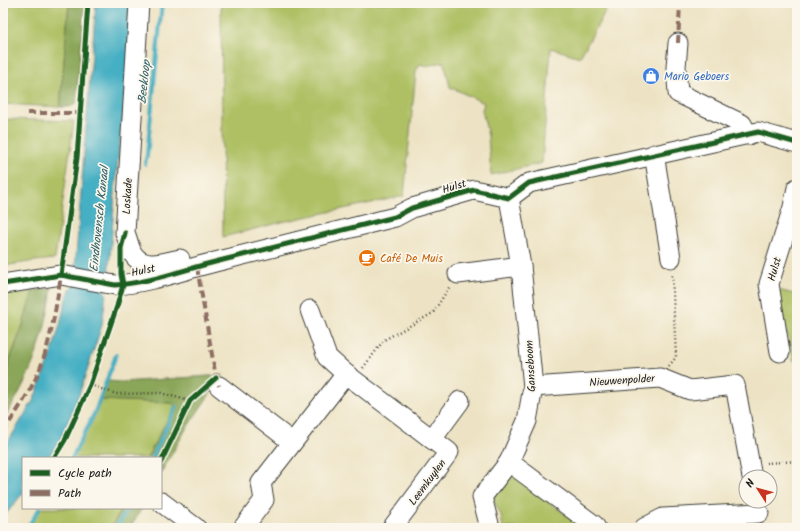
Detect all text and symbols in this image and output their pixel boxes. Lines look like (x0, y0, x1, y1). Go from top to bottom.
water label: Beekloop (133, 58, 156, 105)
shop icon: Mario Geboers (641, 66, 661, 86)
place label: Mario Geboers (664, 68, 730, 86)
water label: Eindhovensch Kanaal (85, 163, 115, 273)
street label: Hulst (440, 175, 469, 199)
street label: Loskade (118, 177, 138, 215)
cafe icon: Café De Muis (357, 248, 377, 268)
place label: Café De Muis (380, 250, 443, 268)
street label: Hulst (763, 254, 787, 283)
street label: Hulst (129, 259, 158, 282)
street label: Ganseboom (521, 339, 541, 392)
street label: Nieuwenpolder (589, 370, 657, 392)
street label: Leemkuylen (404, 456, 451, 509)
legend (22, 457, 162, 509)
text: Cycle path (58, 464, 112, 483)
north arrow (738, 469, 778, 509)
text: N (741, 476, 760, 492)
text: Path (58, 484, 81, 503)

